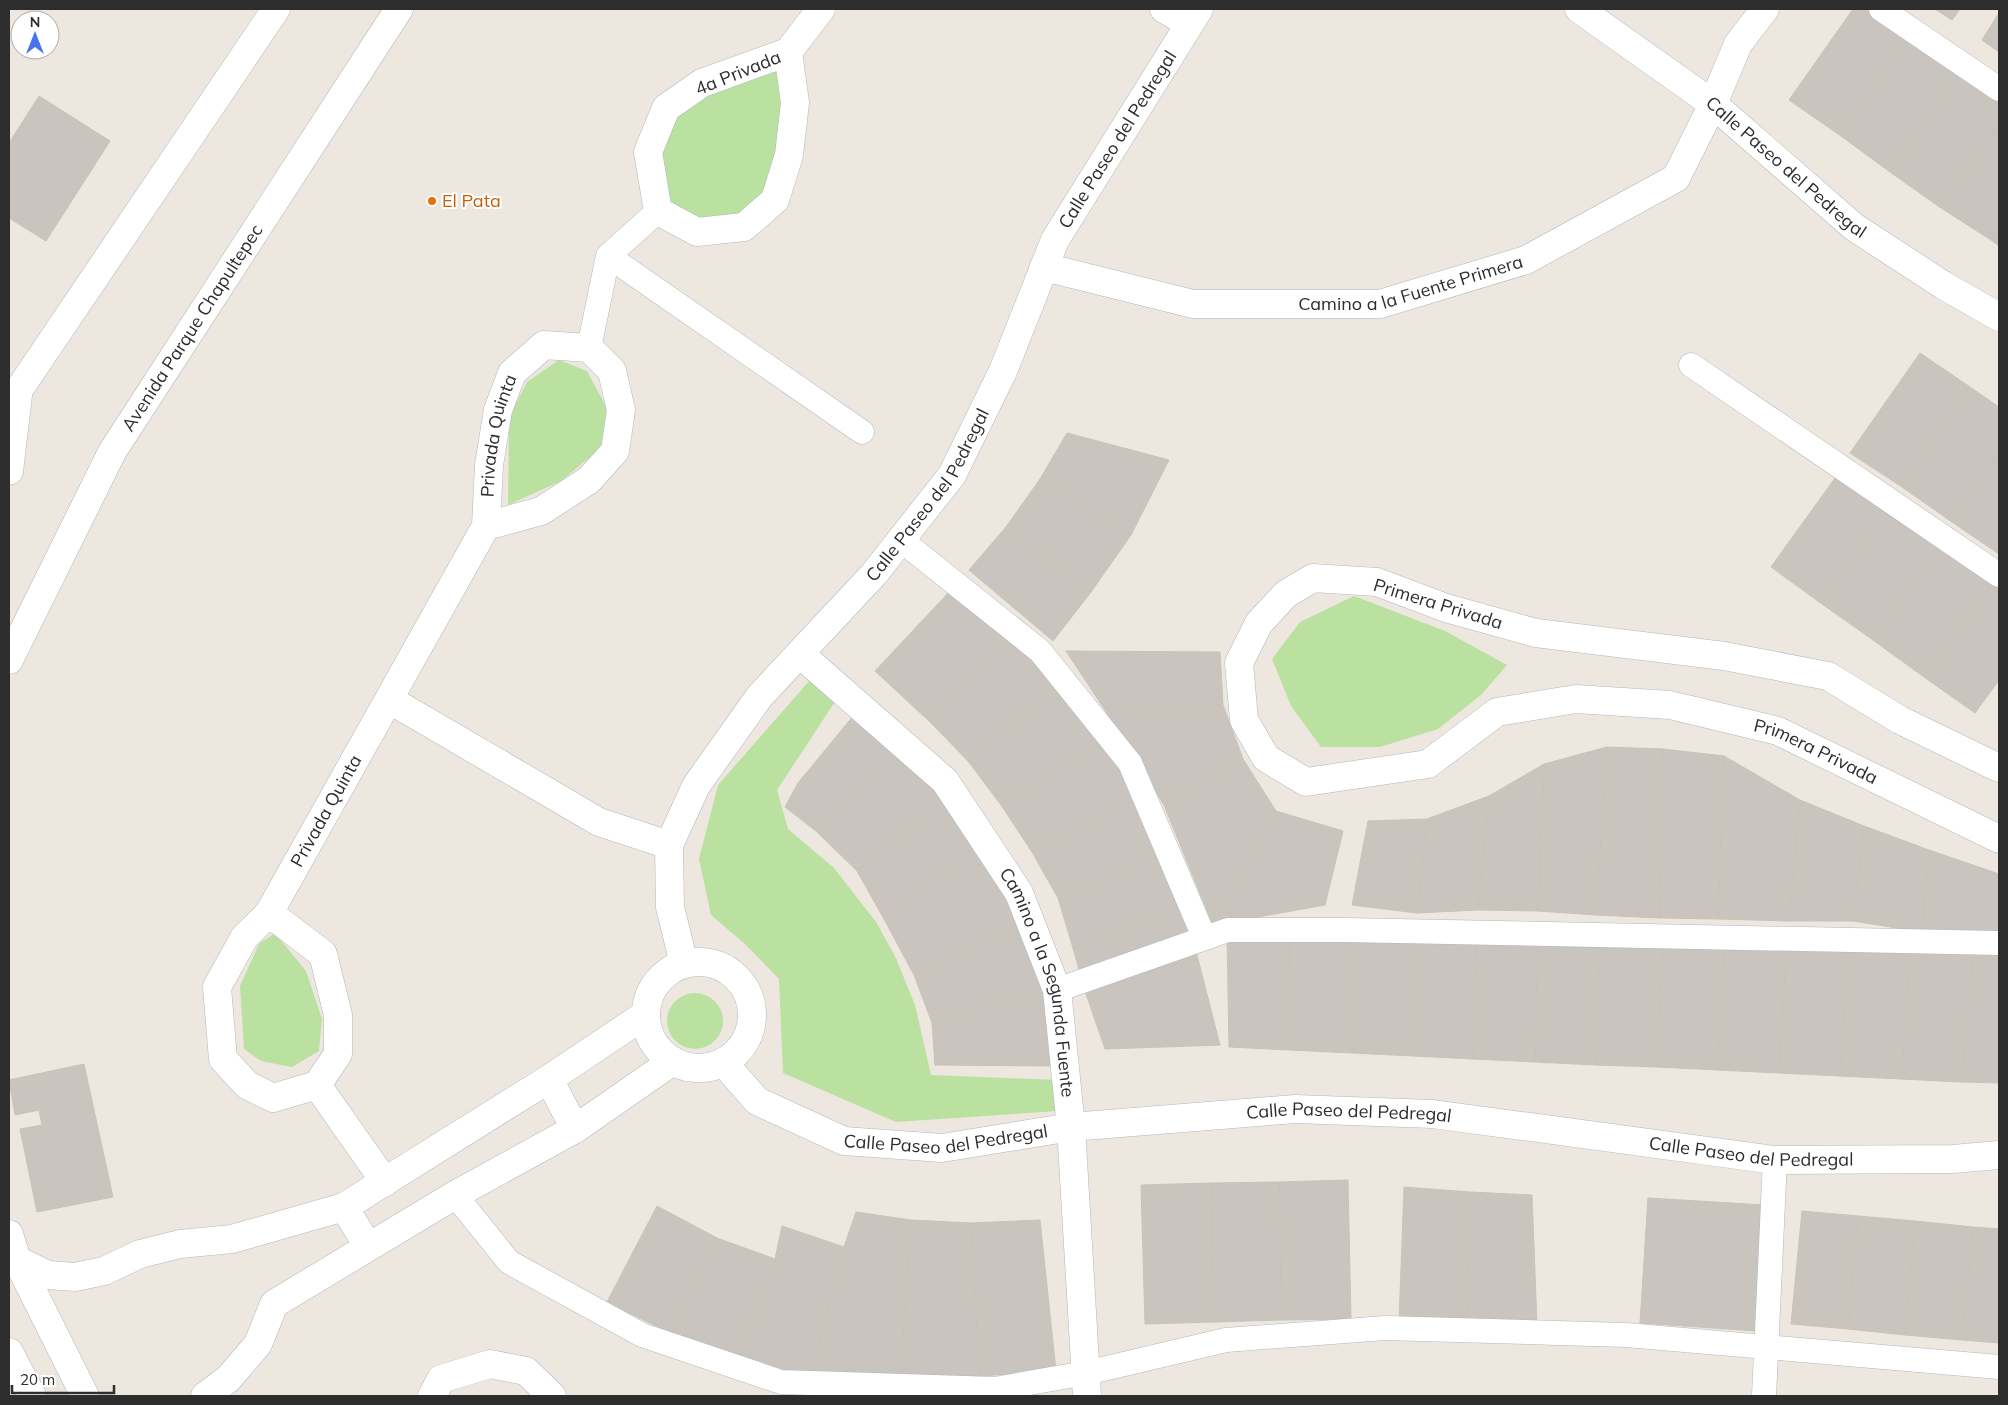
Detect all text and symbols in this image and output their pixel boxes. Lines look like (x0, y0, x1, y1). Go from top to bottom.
north arrow (10, 10, 60, 60)
text: N (30, 13, 40, 31)
street label: 4a Privada (692, 45, 784, 100)
street label: Calle Paseo del Pedregal (1053, 46, 1181, 233)
street label: Calle Paseo del Pedregal (1701, 91, 1871, 243)
place label: El Pata (442, 189, 501, 212)
marker: El Pata (426, 195, 438, 207)
street label: Avenida Parque Chapultepec (117, 220, 268, 435)
street label: Camino a la Fuente Primera (1298, 250, 1526, 315)
street label: Privada Quinta (475, 371, 521, 498)
street label: Calle Paseo del Pedregal (861, 404, 994, 586)
street label: Primera Privada (1371, 573, 1506, 634)
street label: Primera Privada (1751, 714, 1882, 789)
street label: Privada Quinta (285, 750, 366, 871)
street label: Camino a la Segunda Fuente (994, 863, 1080, 1098)
street label: Calle Paseo del Pedregal (1245, 1097, 1453, 1127)
street label: Calle Paseo del Pedregal (843, 1119, 1049, 1159)
street label: Calle Paseo del Pedregal (1648, 1131, 1853, 1171)
scale bar (12, 1362, 115, 1394)
text: 20 m (20, 1370, 55, 1389)

